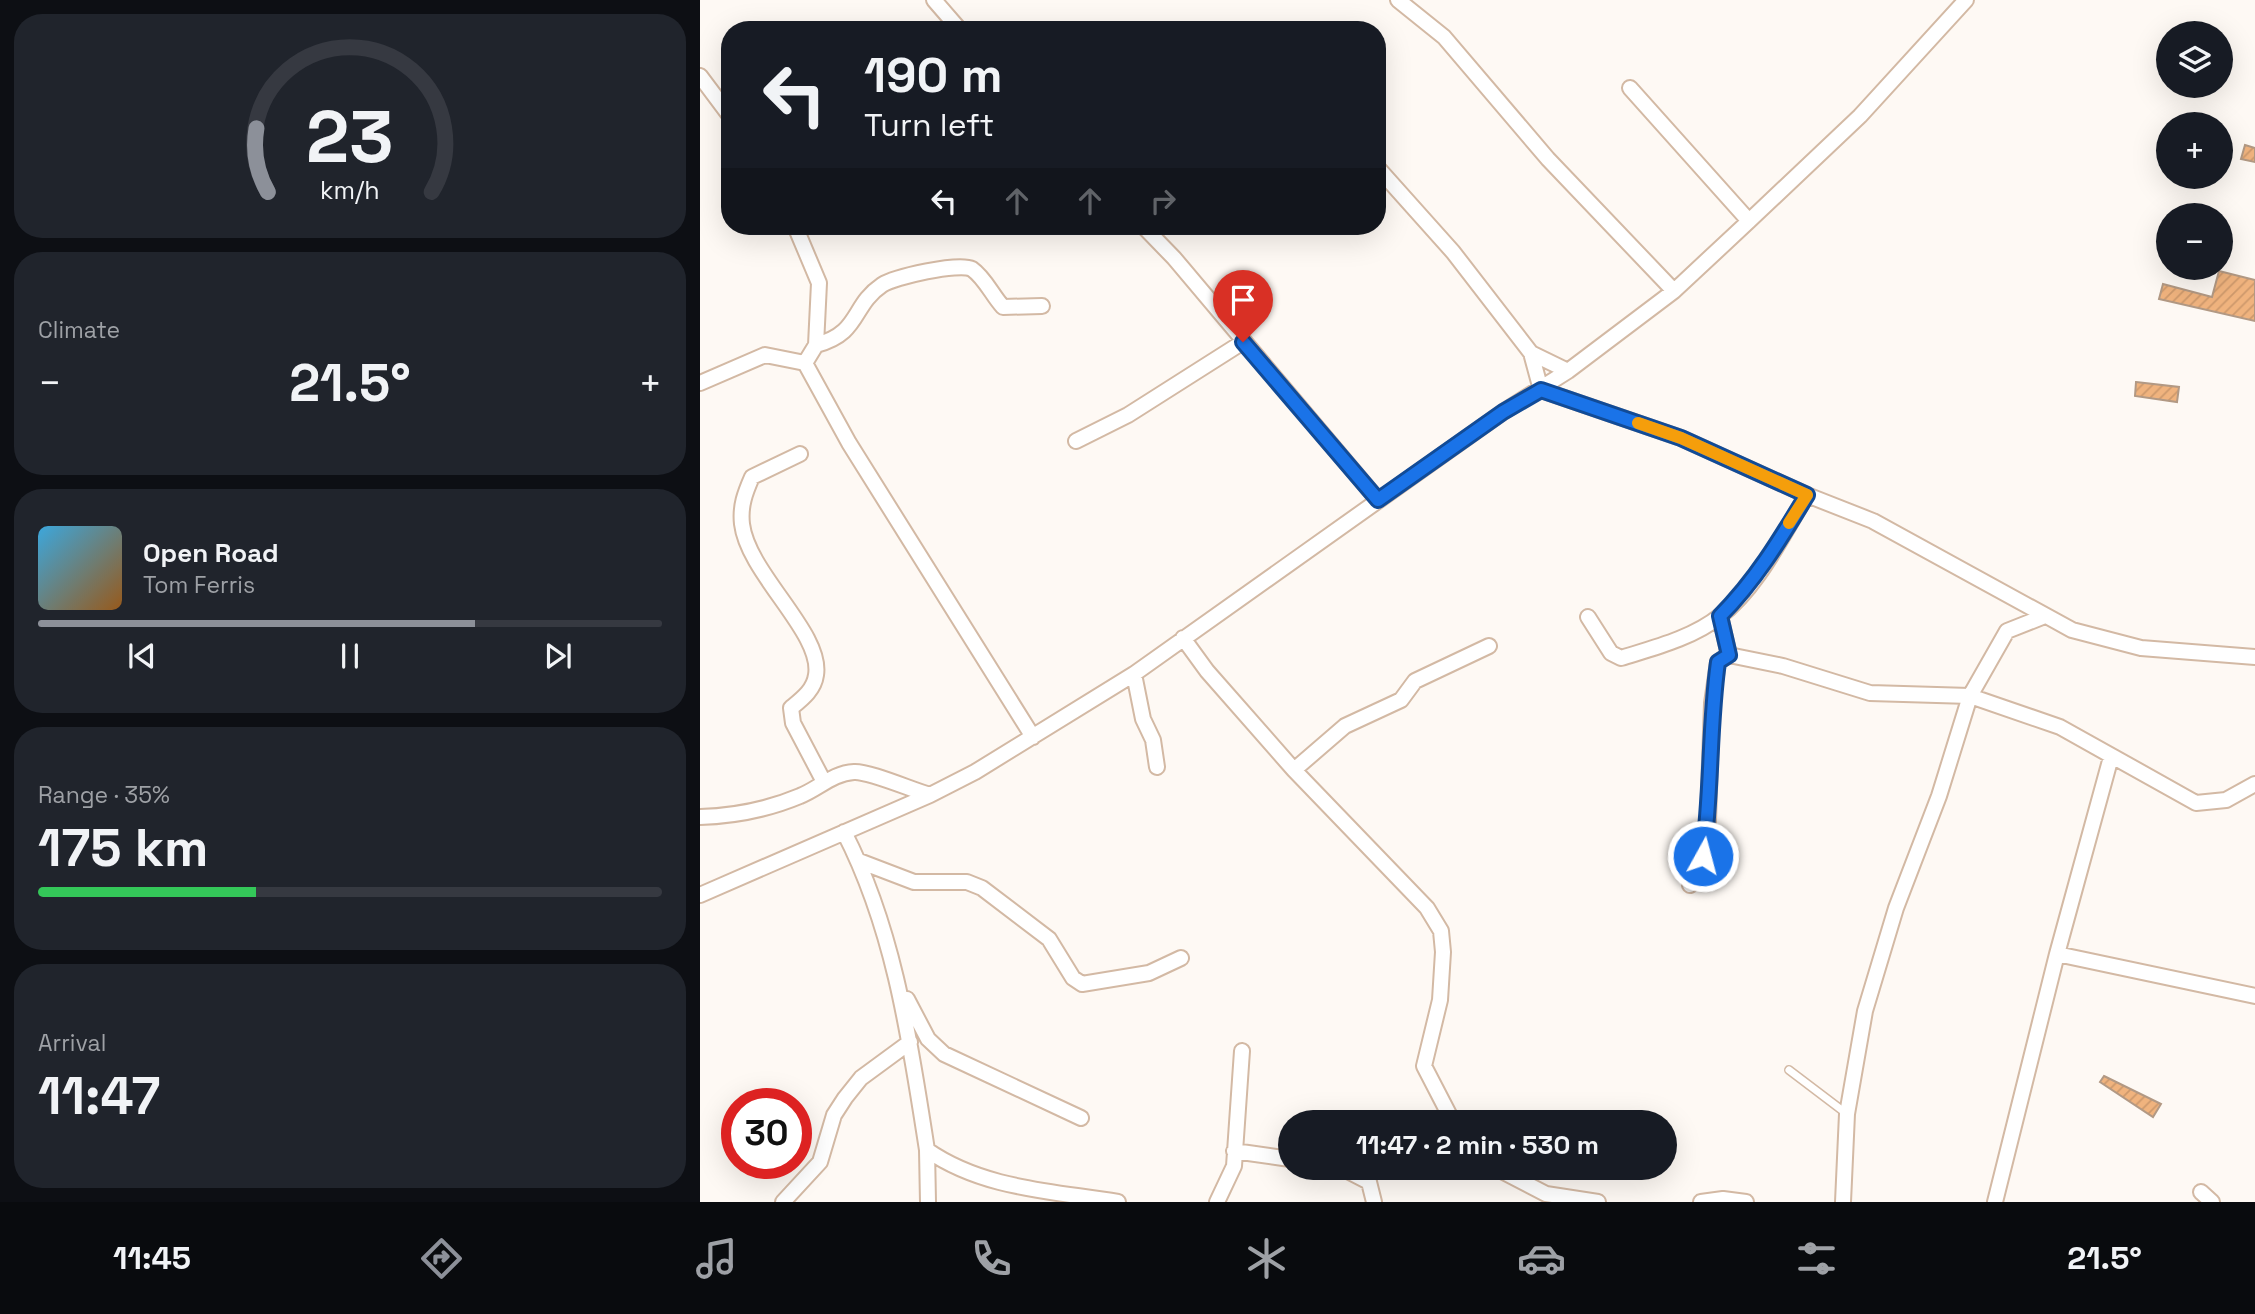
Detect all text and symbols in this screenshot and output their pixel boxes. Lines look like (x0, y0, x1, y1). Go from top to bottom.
map controls (2156, 21, 2233, 280)
button: layers (2156, 21, 2233, 98)
text: 190 m (864, 44, 1002, 106)
icon: left (749, 49, 840, 140)
text: 23 (306, 90, 394, 183)
text: Turn left (864, 105, 994, 145)
button: + (2156, 112, 2233, 189)
text: km/h (320, 174, 380, 206)
icon: left (925, 182, 963, 220)
icon: ahead (998, 182, 1036, 220)
icon: ahead (1071, 182, 1109, 220)
icon: right (1144, 182, 1182, 220)
button: − (2156, 203, 2233, 280)
pin (1213, 270, 1273, 342)
icon: arrive (1224, 281, 1262, 319)
text: Climate (38, 315, 120, 345)
text: 21.5° (289, 350, 411, 416)
text: − (38, 359, 62, 407)
text: + (638, 359, 662, 407)
text: Open Road (143, 536, 279, 570)
text: Tom Ferris (143, 570, 255, 600)
icon: previous (123, 637, 161, 675)
icon: pause (331, 637, 369, 675)
icon: next (539, 637, 577, 675)
text: Range · 35% (38, 780, 170, 810)
text: 175 km (38, 815, 208, 881)
position arrow (1666, 819, 1740, 893)
text: Arrival (38, 1028, 106, 1058)
text: 11:47 (38, 1063, 160, 1129)
speed limit sign: 30 (721, 1088, 812, 1179)
text: 11:47 · 2 min · 530 m (1356, 1128, 1599, 1162)
icon: directions (417, 1234, 466, 1283)
icon: music (692, 1234, 741, 1283)
icon: phone (967, 1234, 1016, 1283)
icon: climate (1242, 1234, 1291, 1283)
icon: car (1517, 1234, 1566, 1283)
icon: filters (1792, 1234, 1841, 1283)
text: 11:45 (113, 1238, 191, 1278)
text: 21.5° (2067, 1238, 2142, 1278)

